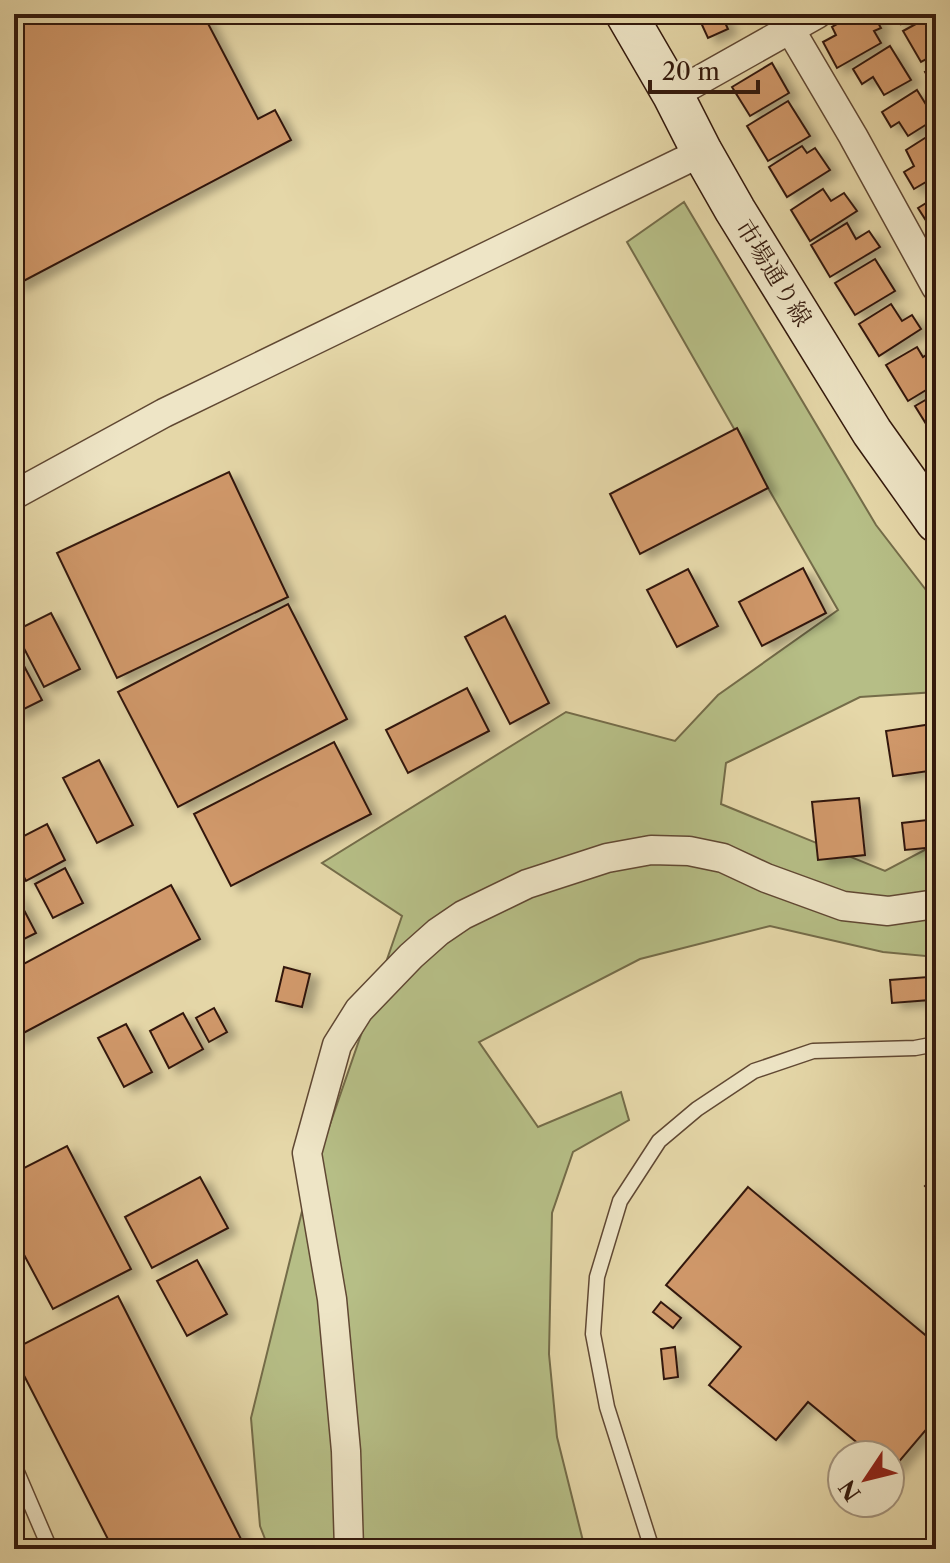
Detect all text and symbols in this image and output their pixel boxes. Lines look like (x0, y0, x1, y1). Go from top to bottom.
scale bar (650, 44, 758, 94)
text: 20 m (662, 57, 720, 86)
street label: 市場通り線 (730, 214, 818, 332)
north arrow (826, 1439, 906, 1519)
text: N (833, 1475, 867, 1506)

